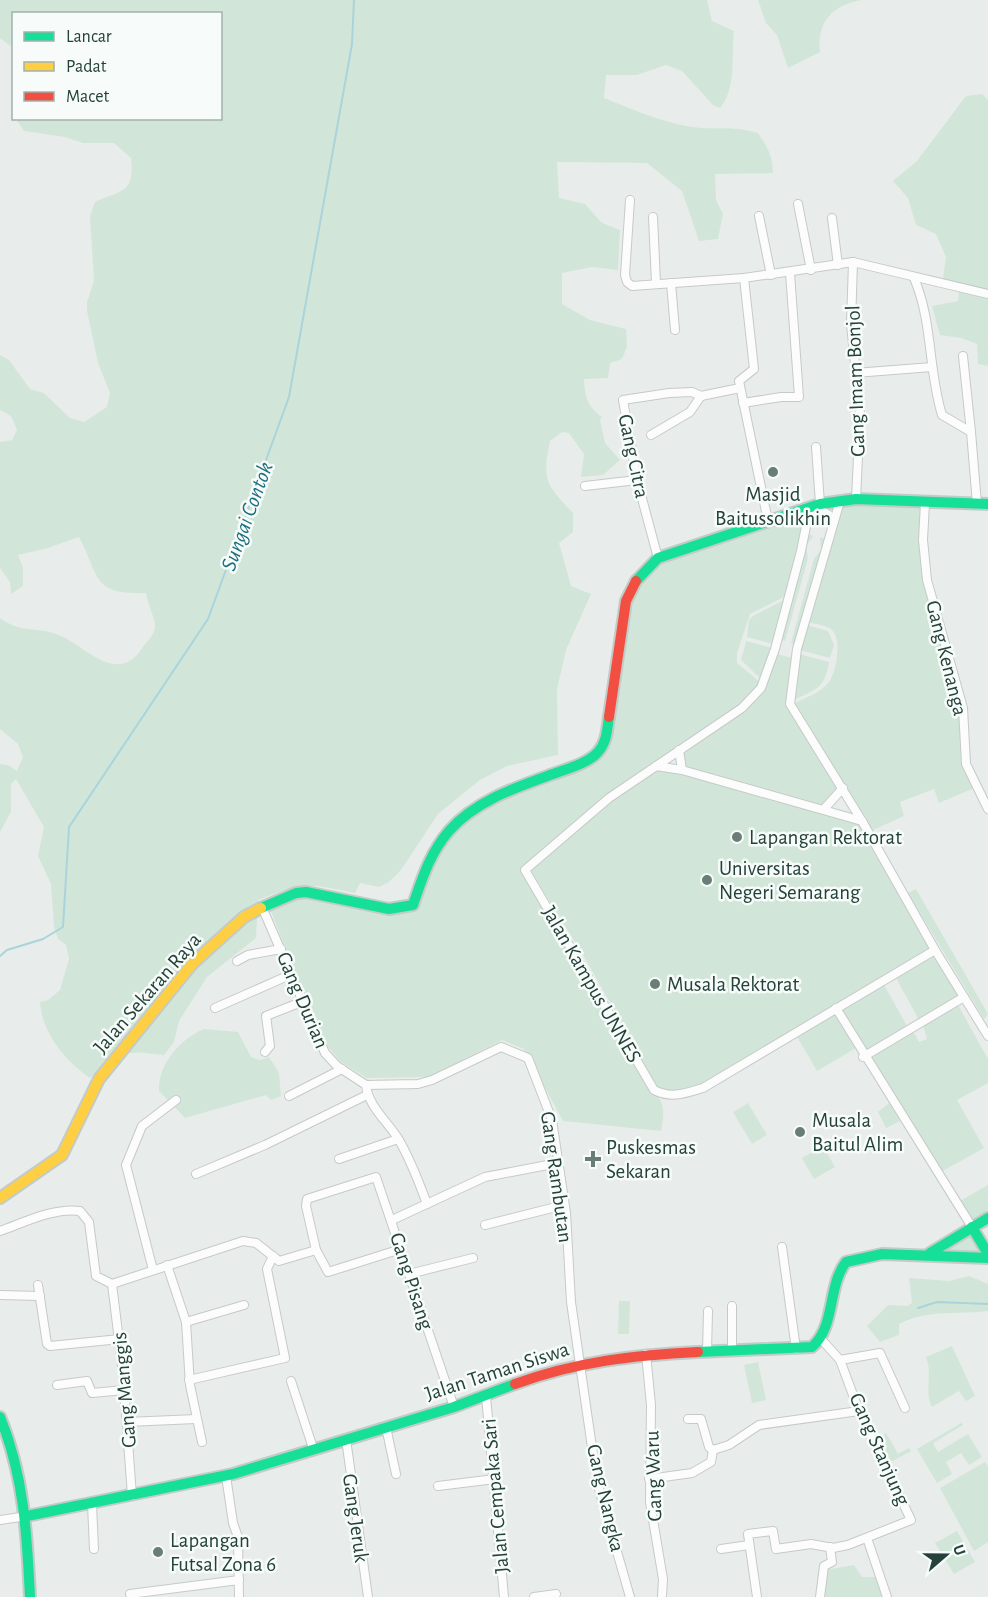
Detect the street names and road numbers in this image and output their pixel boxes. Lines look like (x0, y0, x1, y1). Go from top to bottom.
street label: Gang Imam Bonjol (842, 305, 869, 457)
street label: Gang Citra (614, 412, 653, 500)
street label: Gang Kenanga (922, 598, 971, 718)
street label: Jalan Kampus UNNES (538, 902, 645, 1066)
street label: Jalan Sekaran Raya (90, 929, 205, 1058)
street label: Gang Durian (273, 949, 332, 1052)
street label: Gang Rambutan (537, 1110, 576, 1244)
street label: Gang Pisang (386, 1230, 437, 1333)
street label: Gang Manggis (109, 1331, 140, 1449)
street label: Jalan Taman Siswa (423, 1338, 572, 1405)
street label: Gang Stanjung (845, 1390, 914, 1509)
street label: Jalan Cempaka Sari (478, 1418, 513, 1574)
street label: Gang Waru (641, 1430, 666, 1522)
street label: Gang Nangka (583, 1442, 628, 1554)
street label: Gang Jeruk (339, 1472, 372, 1564)

